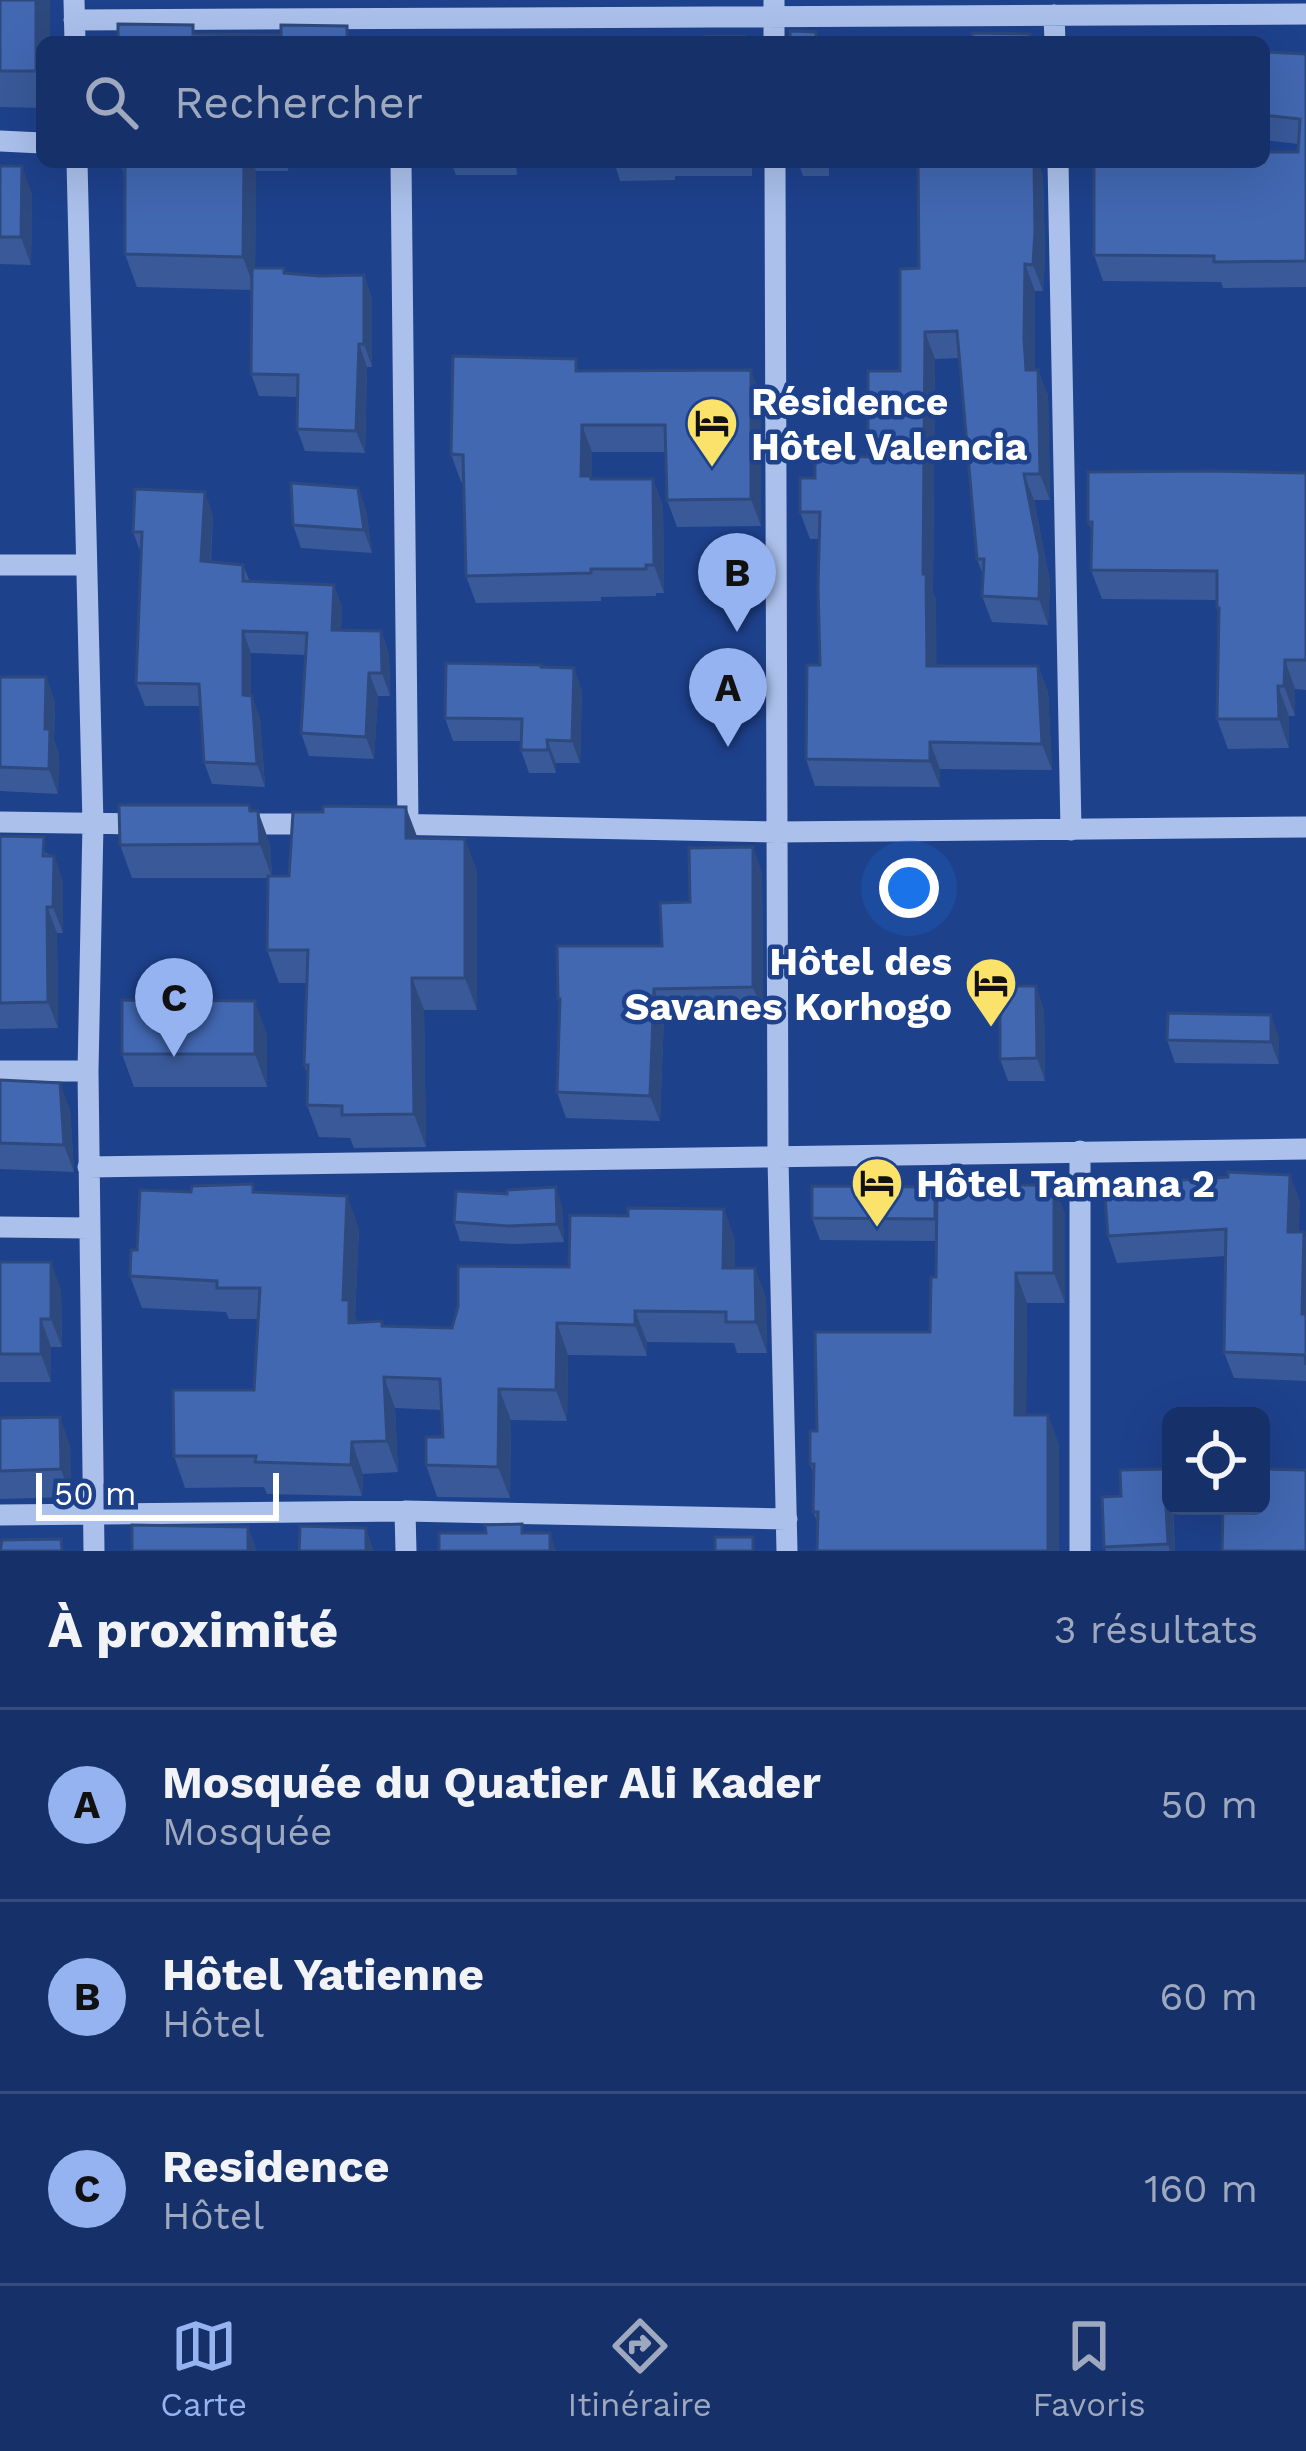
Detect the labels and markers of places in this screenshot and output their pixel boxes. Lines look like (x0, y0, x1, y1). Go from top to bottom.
place label: Résidence Hôtel Valencia (751, 379, 1028, 469)
hotel icon: Résidence Hôtel Valencia (684, 395, 740, 469)
pin: B (698, 533, 776, 632)
pin: A (689, 648, 767, 747)
place label: Hôtel des Savanes Korhogo (624, 939, 952, 1029)
hotel icon: Hôtel des Savanes Korhogo (963, 955, 1019, 1029)
pin: C (135, 958, 213, 1057)
hotel icon: Hôtel Tamana 2 (849, 1155, 905, 1229)
place label: Hôtel Tamana 2 (916, 1161, 1215, 1206)

